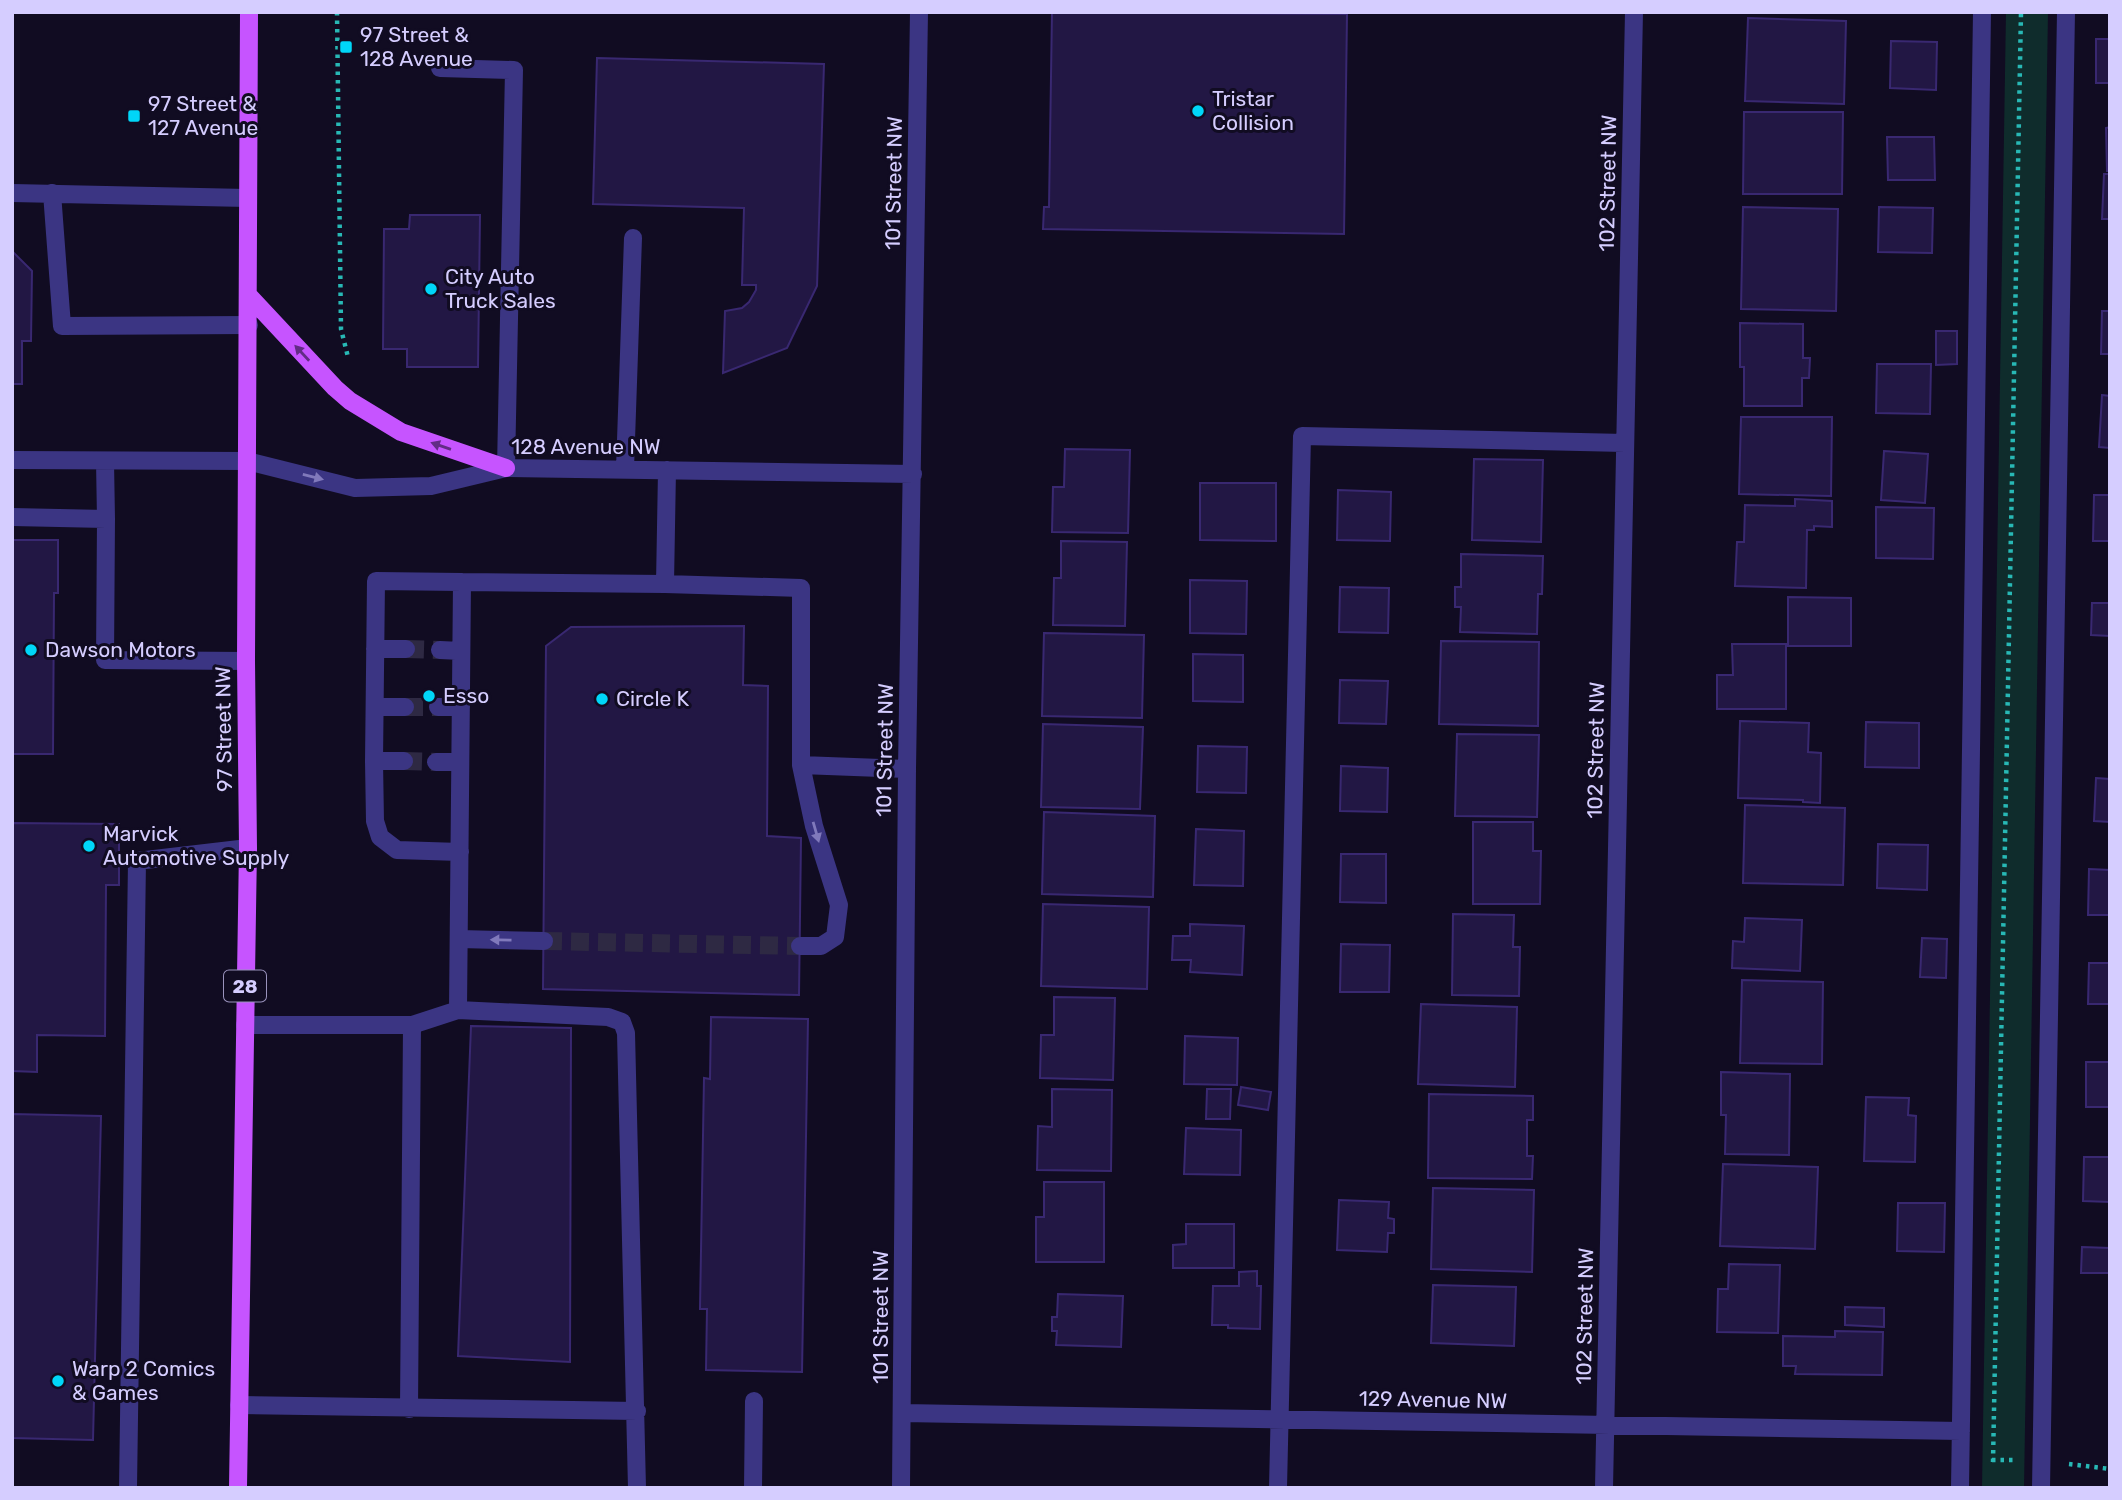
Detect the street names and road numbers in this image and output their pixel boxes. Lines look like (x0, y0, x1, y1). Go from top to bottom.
street label: 102 Street NW (1594, 114, 1621, 252)
street label: 101 Street NW (880, 116, 907, 250)
street label: 128 Avenue NW (511, 434, 661, 459)
street label: 97 Street NW (210, 666, 237, 792)
street label: 102 Street NW (1582, 681, 1609, 819)
street label: 101 Street NW (871, 683, 898, 817)
road number: 28 (224, 970, 266, 1002)
street label: 102 Street NW (1571, 1247, 1598, 1385)
street label: 101 Street NW (868, 1250, 893, 1384)
street label: 129 Avenue NW (1359, 1386, 1507, 1413)

